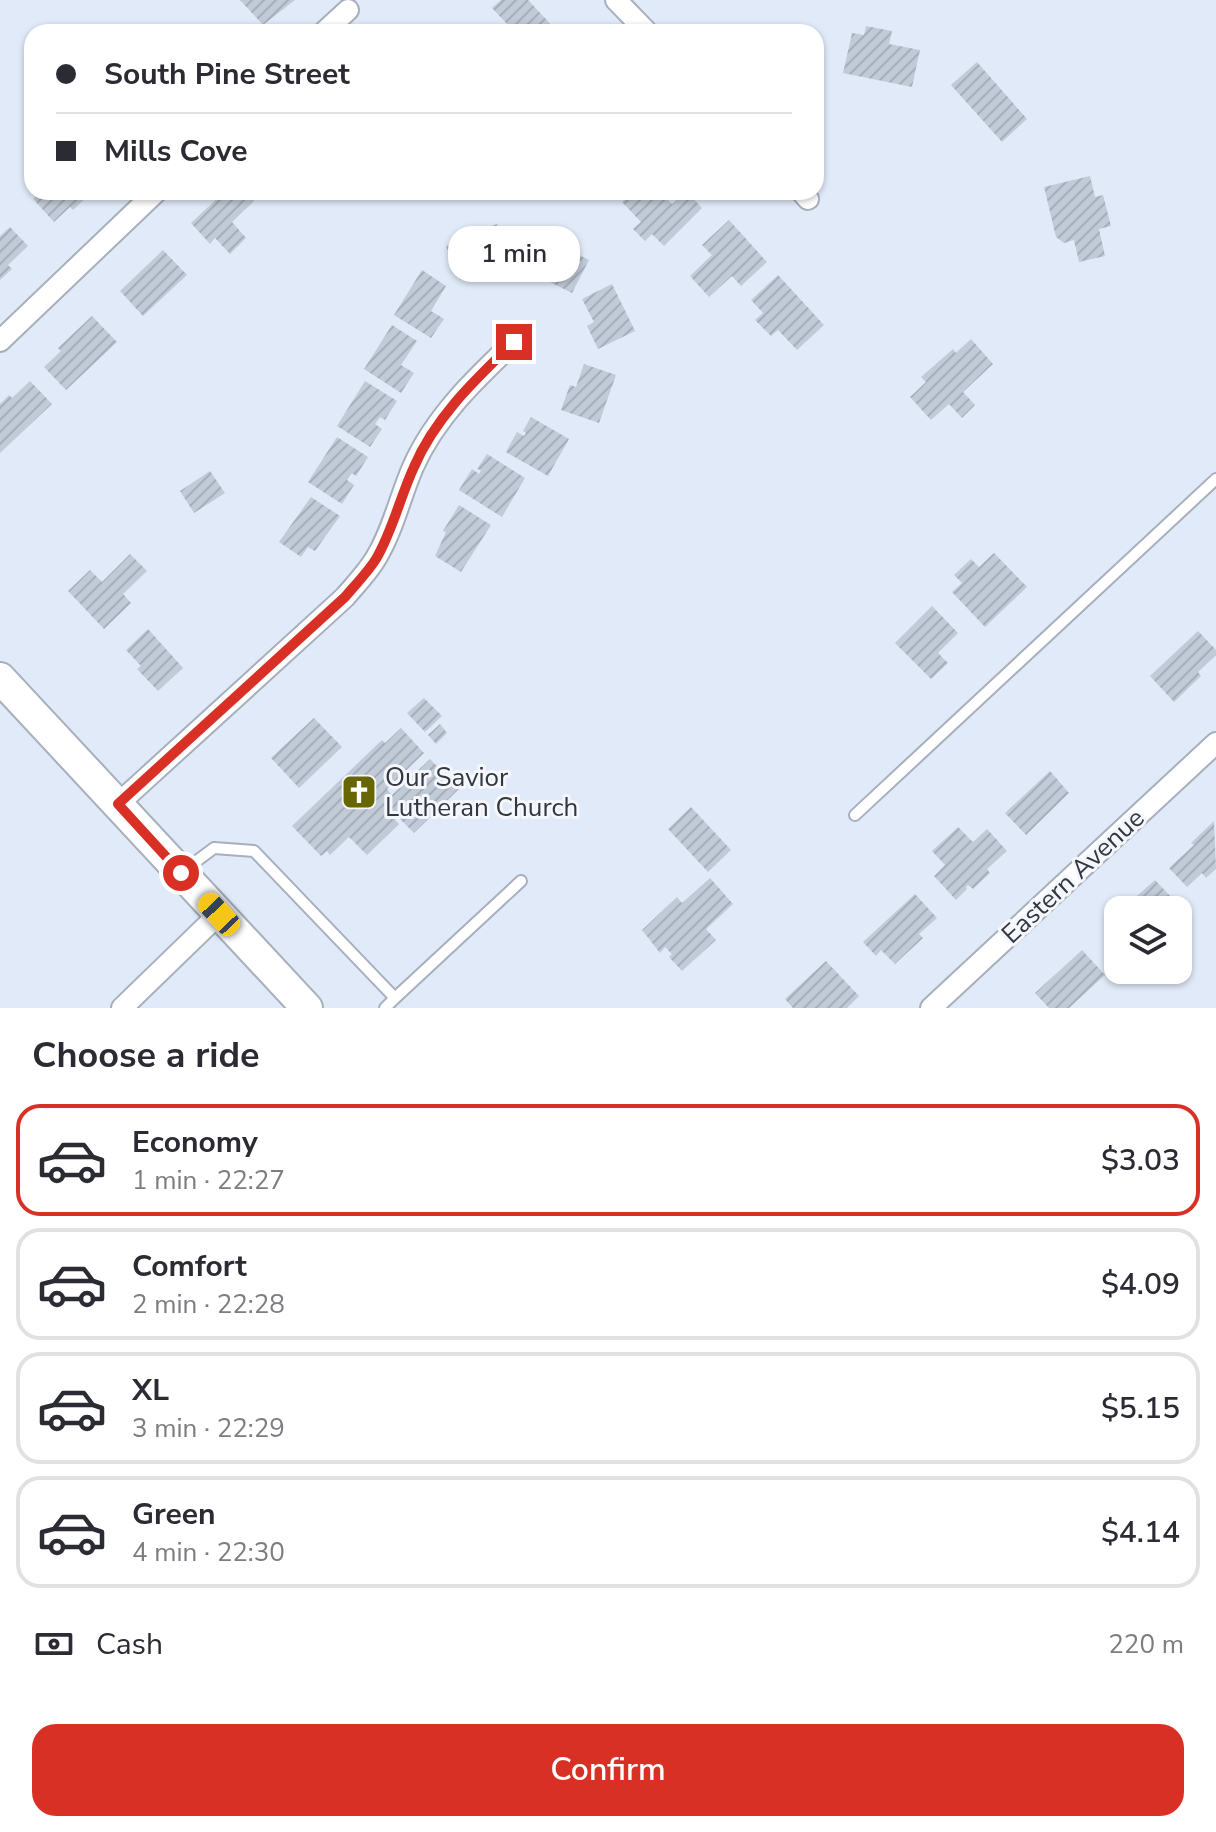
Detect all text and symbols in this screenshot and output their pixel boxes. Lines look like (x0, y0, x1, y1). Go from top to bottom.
text: South Pine Street (104, 54, 350, 95)
text: Mills Cove (104, 131, 248, 172)
callout: 1 min (448, 226, 580, 282)
text: 1 min (481, 236, 547, 271)
route end (496, 324, 532, 360)
place label: Our Savior Lutheran Church (385, 760, 578, 825)
church icon: Our Savior Lutheran Church (340, 773, 378, 811)
street label: Eastern Avenue (994, 801, 1152, 951)
route start (163, 855, 199, 891)
car (194, 888, 244, 940)
map controls (1104, 896, 1192, 984)
button: layers (1104, 896, 1192, 984)
text: Choose a ride (32, 1031, 260, 1080)
text: Economy (132, 1122, 258, 1163)
icon: car (36, 1124, 108, 1196)
text: $3.03 (1101, 1140, 1180, 1181)
text: 1 min · 22:27 (132, 1163, 285, 1198)
text: Comfort (132, 1246, 247, 1287)
icon: car (36, 1248, 108, 1320)
text: $4.09 (1101, 1264, 1180, 1305)
text: 2 min · 22:28 (132, 1287, 285, 1322)
text: XL (132, 1370, 169, 1411)
icon: car (36, 1372, 108, 1444)
text: $5.15 (1101, 1388, 1180, 1429)
text: 3 min · 22:29 (132, 1411, 285, 1446)
text: Green (132, 1494, 216, 1535)
icon: car (36, 1496, 108, 1568)
text: $4.14 (1101, 1512, 1180, 1553)
text: 4 min · 22:30 (132, 1535, 285, 1570)
icon: cash (32, 1622, 76, 1666)
text: Cash (96, 1624, 163, 1665)
text: 220 m (1108, 1627, 1184, 1662)
button: Confirm (32, 1724, 1184, 1816)

